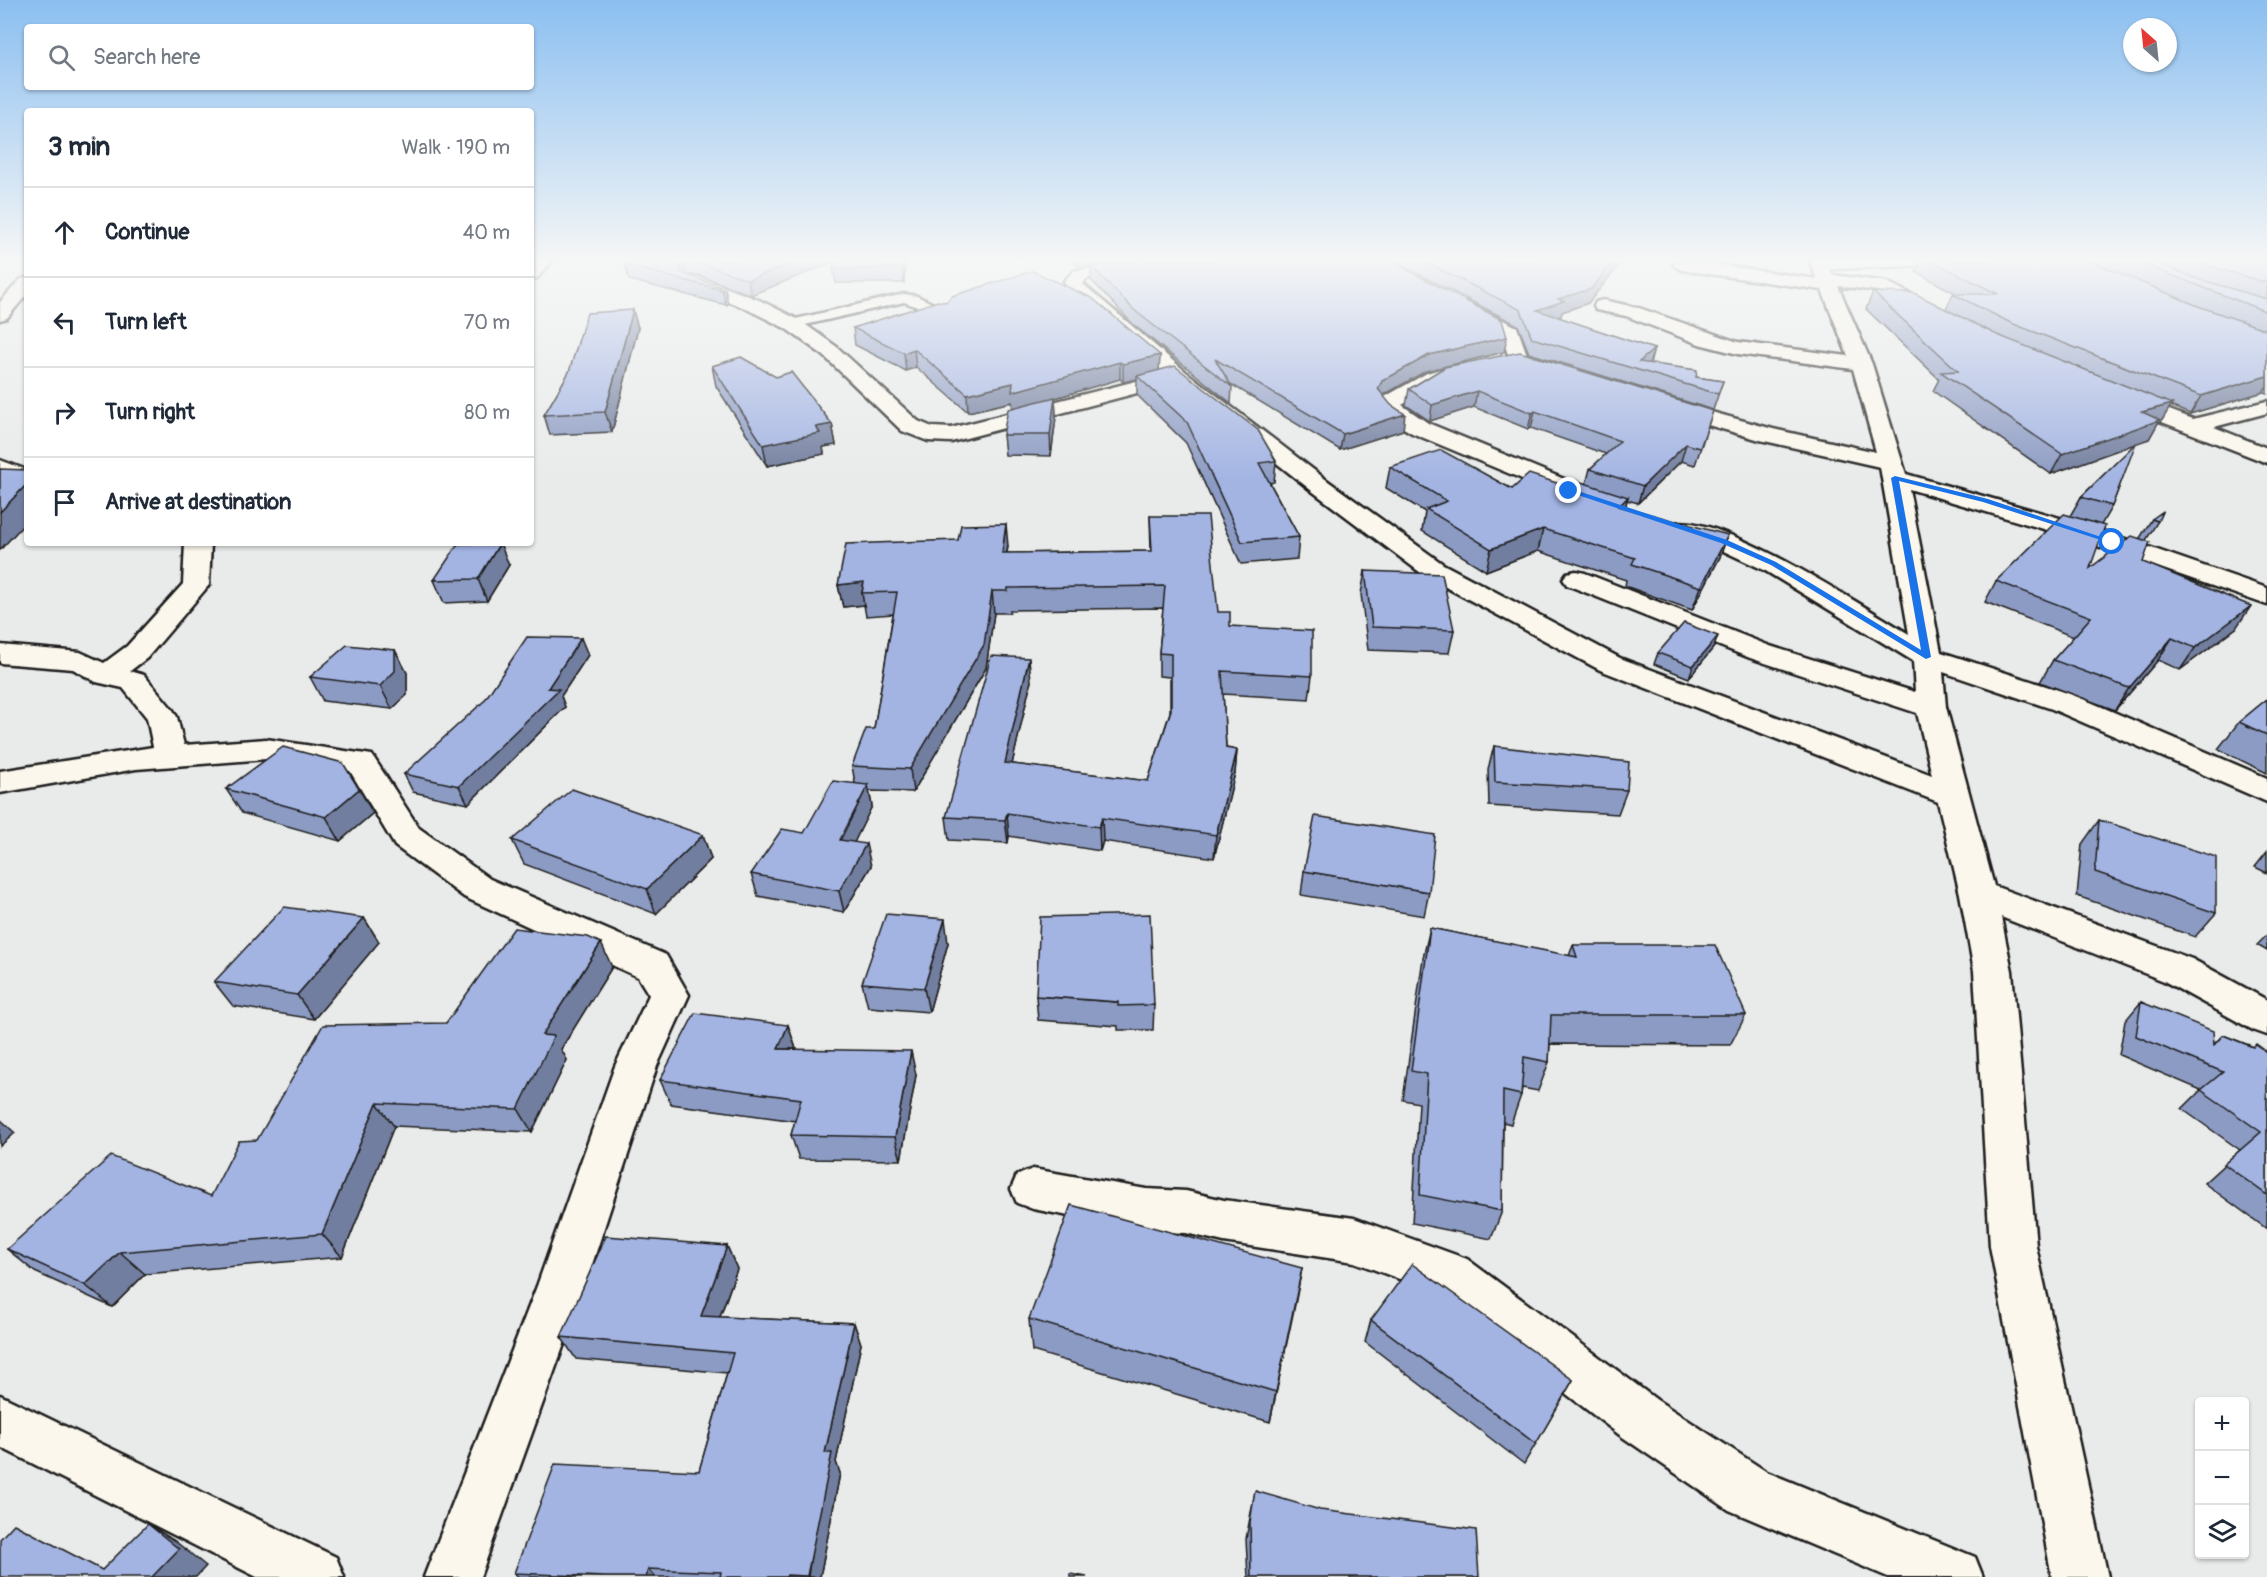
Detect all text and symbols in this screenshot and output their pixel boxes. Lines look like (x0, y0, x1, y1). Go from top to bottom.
north arrow (2123, 18, 2177, 72)
search box (24, 24, 534, 90)
icon: search (45, 41, 78, 74)
text: Search here (93, 43, 200, 71)
text: 3 min (48, 131, 110, 163)
text: Walk · 190 m (402, 135, 510, 160)
icon: ahead (48, 216, 81, 249)
text: Continue (105, 218, 189, 246)
text: 40 m (463, 220, 510, 245)
icon: left (48, 306, 81, 339)
text: Turn left (105, 308, 187, 336)
text: 70 m (464, 310, 510, 335)
icon: right (48, 396, 81, 429)
text: Turn right (105, 398, 195, 426)
text: 80 m (464, 400, 510, 425)
route end (1555, 477, 1581, 503)
icon: arrive (48, 486, 81, 519)
text: Arrive at destination (105, 488, 291, 516)
route start (2098, 528, 2124, 554)
map controls (2195, 1397, 2249, 1559)
button: + (2195, 1397, 2249, 1451)
button: − (2195, 1451, 2249, 1505)
button: layers (2195, 1505, 2249, 1559)

